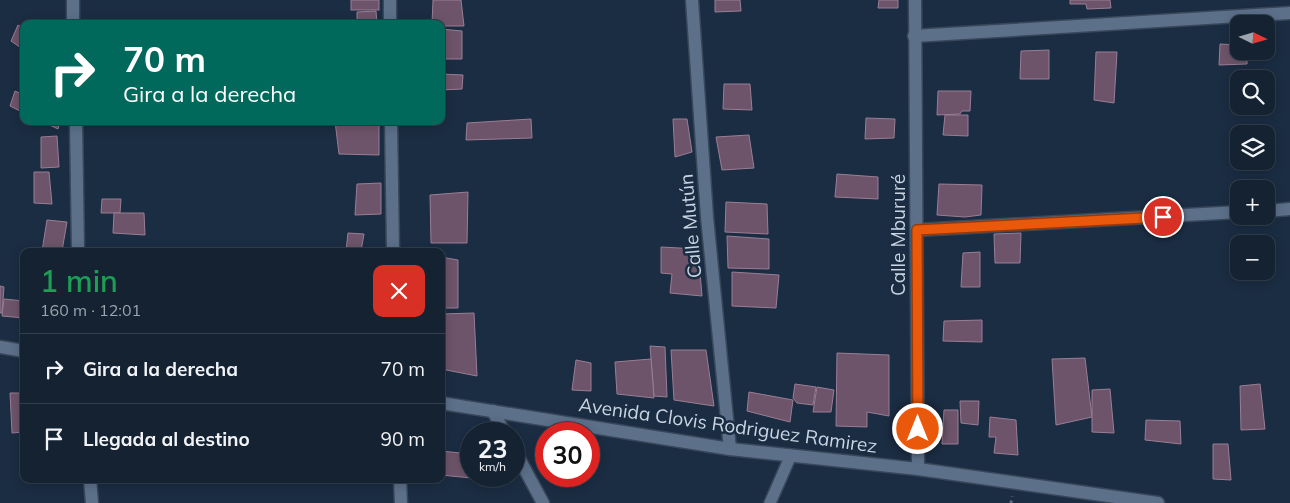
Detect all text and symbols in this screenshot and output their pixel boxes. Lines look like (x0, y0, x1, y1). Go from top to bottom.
north arrow (1230, 15, 1275, 60)
map controls (1230, 15, 1275, 280)
text: 70 m (123, 37, 206, 81)
icon: right (40, 40, 105, 105)
button: search (1230, 70, 1275, 115)
text: Gira a la derecha (123, 80, 296, 108)
button: layers (1230, 125, 1275, 170)
street label: Calle Mutún (673, 173, 707, 279)
street label: Calle Mbururé (886, 174, 910, 296)
button: + (1230, 180, 1275, 225)
pin (1142, 196, 1184, 238)
icon: arrive (1149, 203, 1177, 231)
button: − (1230, 235, 1275, 280)
text: 1 min (40, 262, 118, 300)
button: close (373, 265, 425, 317)
text: 160 m · 12:01 (40, 300, 141, 320)
icon: right (40, 355, 68, 383)
text: Gira a la derecha (83, 357, 238, 381)
text: 70 m (381, 357, 425, 381)
street label: Avenida Clovis Rodriguez Ramirez (577, 392, 879, 458)
position arrow (891, 402, 943, 454)
speed limit sign: 30 (535, 422, 600, 487)
icon: arrive (40, 425, 68, 453)
text: Llegada al destino (83, 427, 250, 451)
text: 90 m (381, 427, 425, 451)
text: 23 (477, 433, 508, 464)
text: km/h (479, 459, 506, 474)

